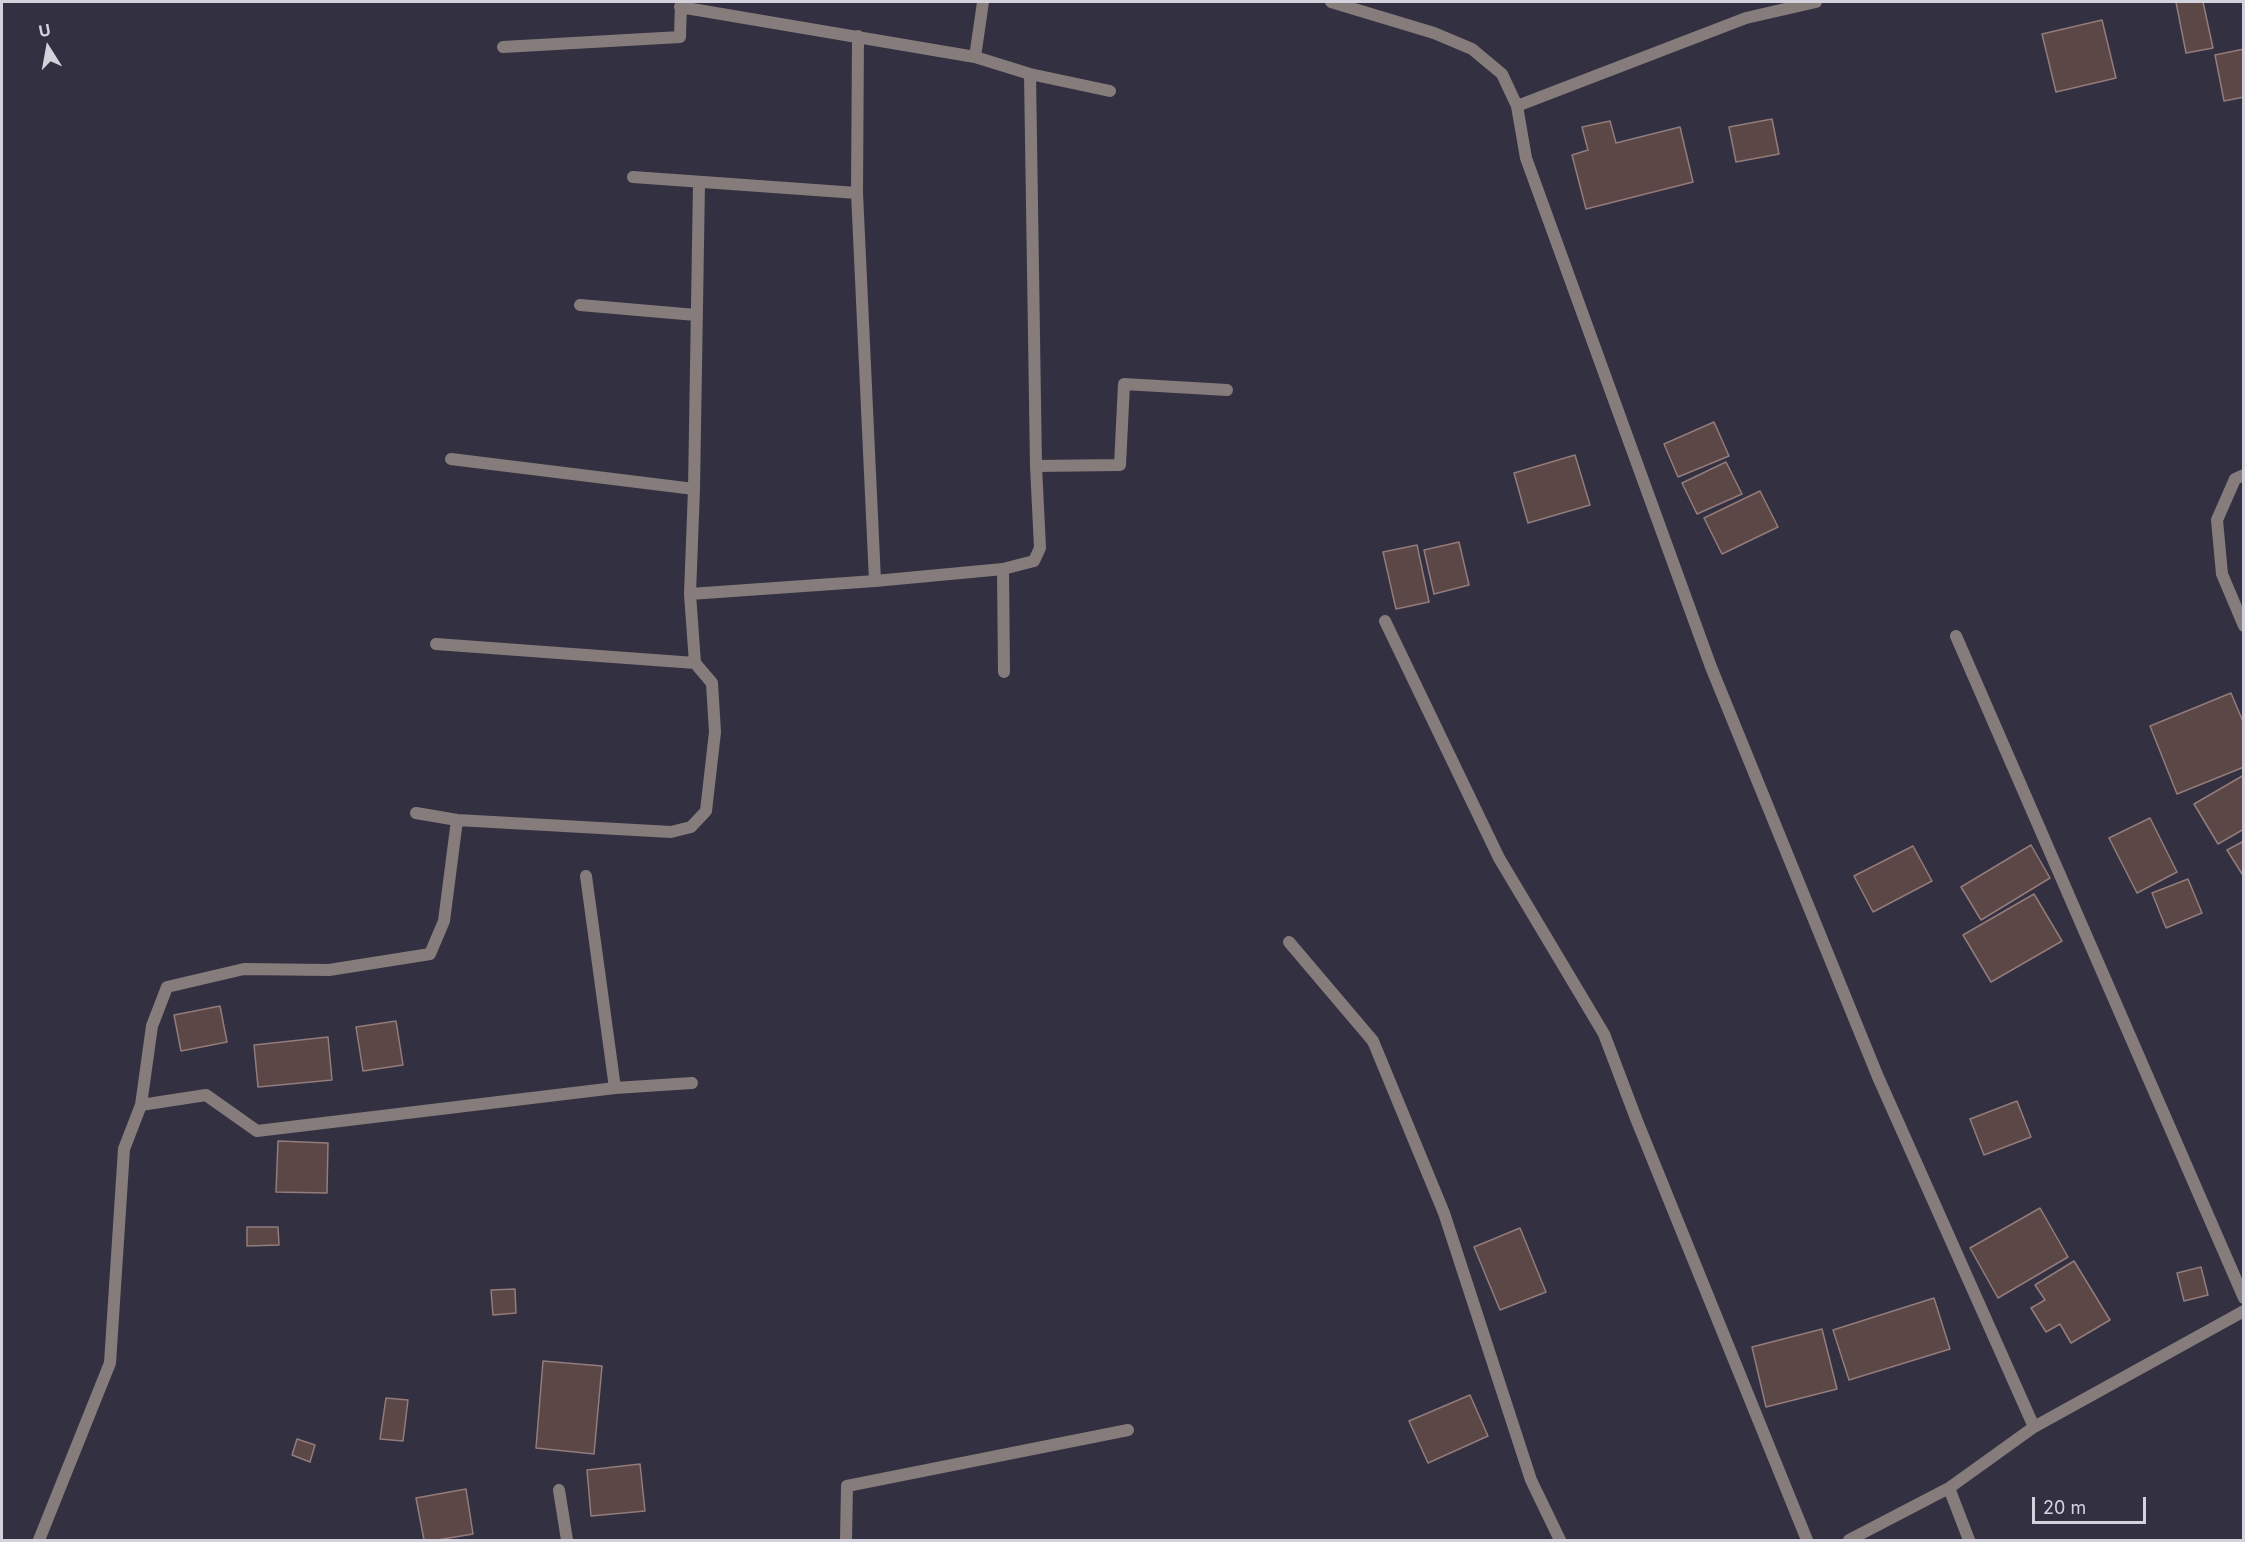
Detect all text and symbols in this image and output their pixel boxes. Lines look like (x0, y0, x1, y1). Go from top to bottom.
north arrow (18, 18, 78, 78)
text: U (37, 19, 52, 41)
scale bar (2035, 1485, 2149, 1523)
text: 20 m (2043, 1497, 2086, 1518)

